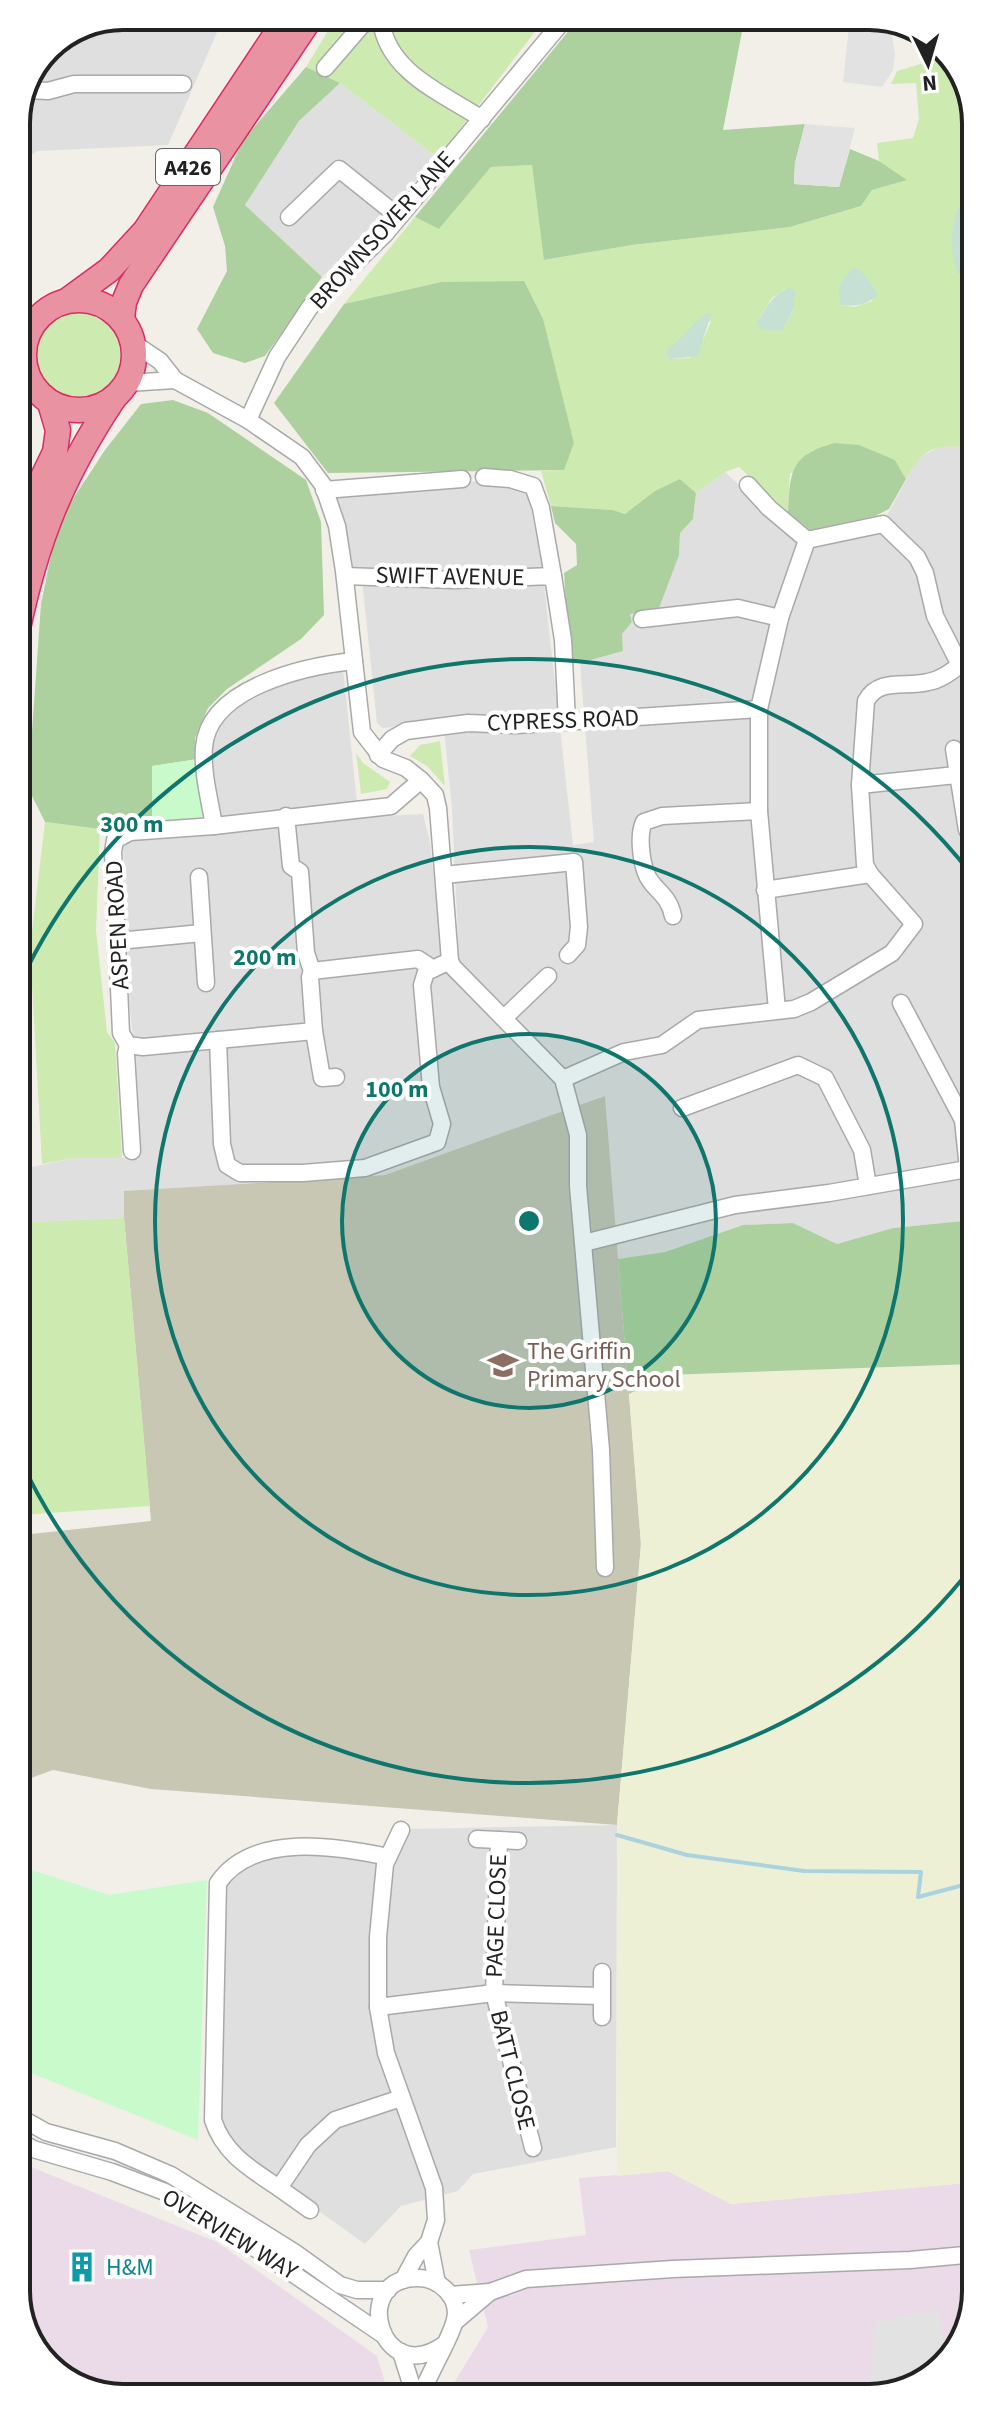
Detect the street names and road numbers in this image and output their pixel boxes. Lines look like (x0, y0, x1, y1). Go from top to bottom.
street label: BROWNSOVER LANE (301, 143, 463, 317)
road number: A426 (156, 149, 220, 185)
street label: SWIFT AVENUE (375, 558, 525, 595)
street label: CYPRESS ROAD (486, 700, 640, 741)
street label: ASPEN ROAD (97, 859, 138, 991)
street label: PAGE CLOSE (477, 1854, 516, 1978)
street label: BATT CLOSE (481, 2006, 544, 2134)
street label: OVERVIEW WAY (155, 2180, 305, 2289)

